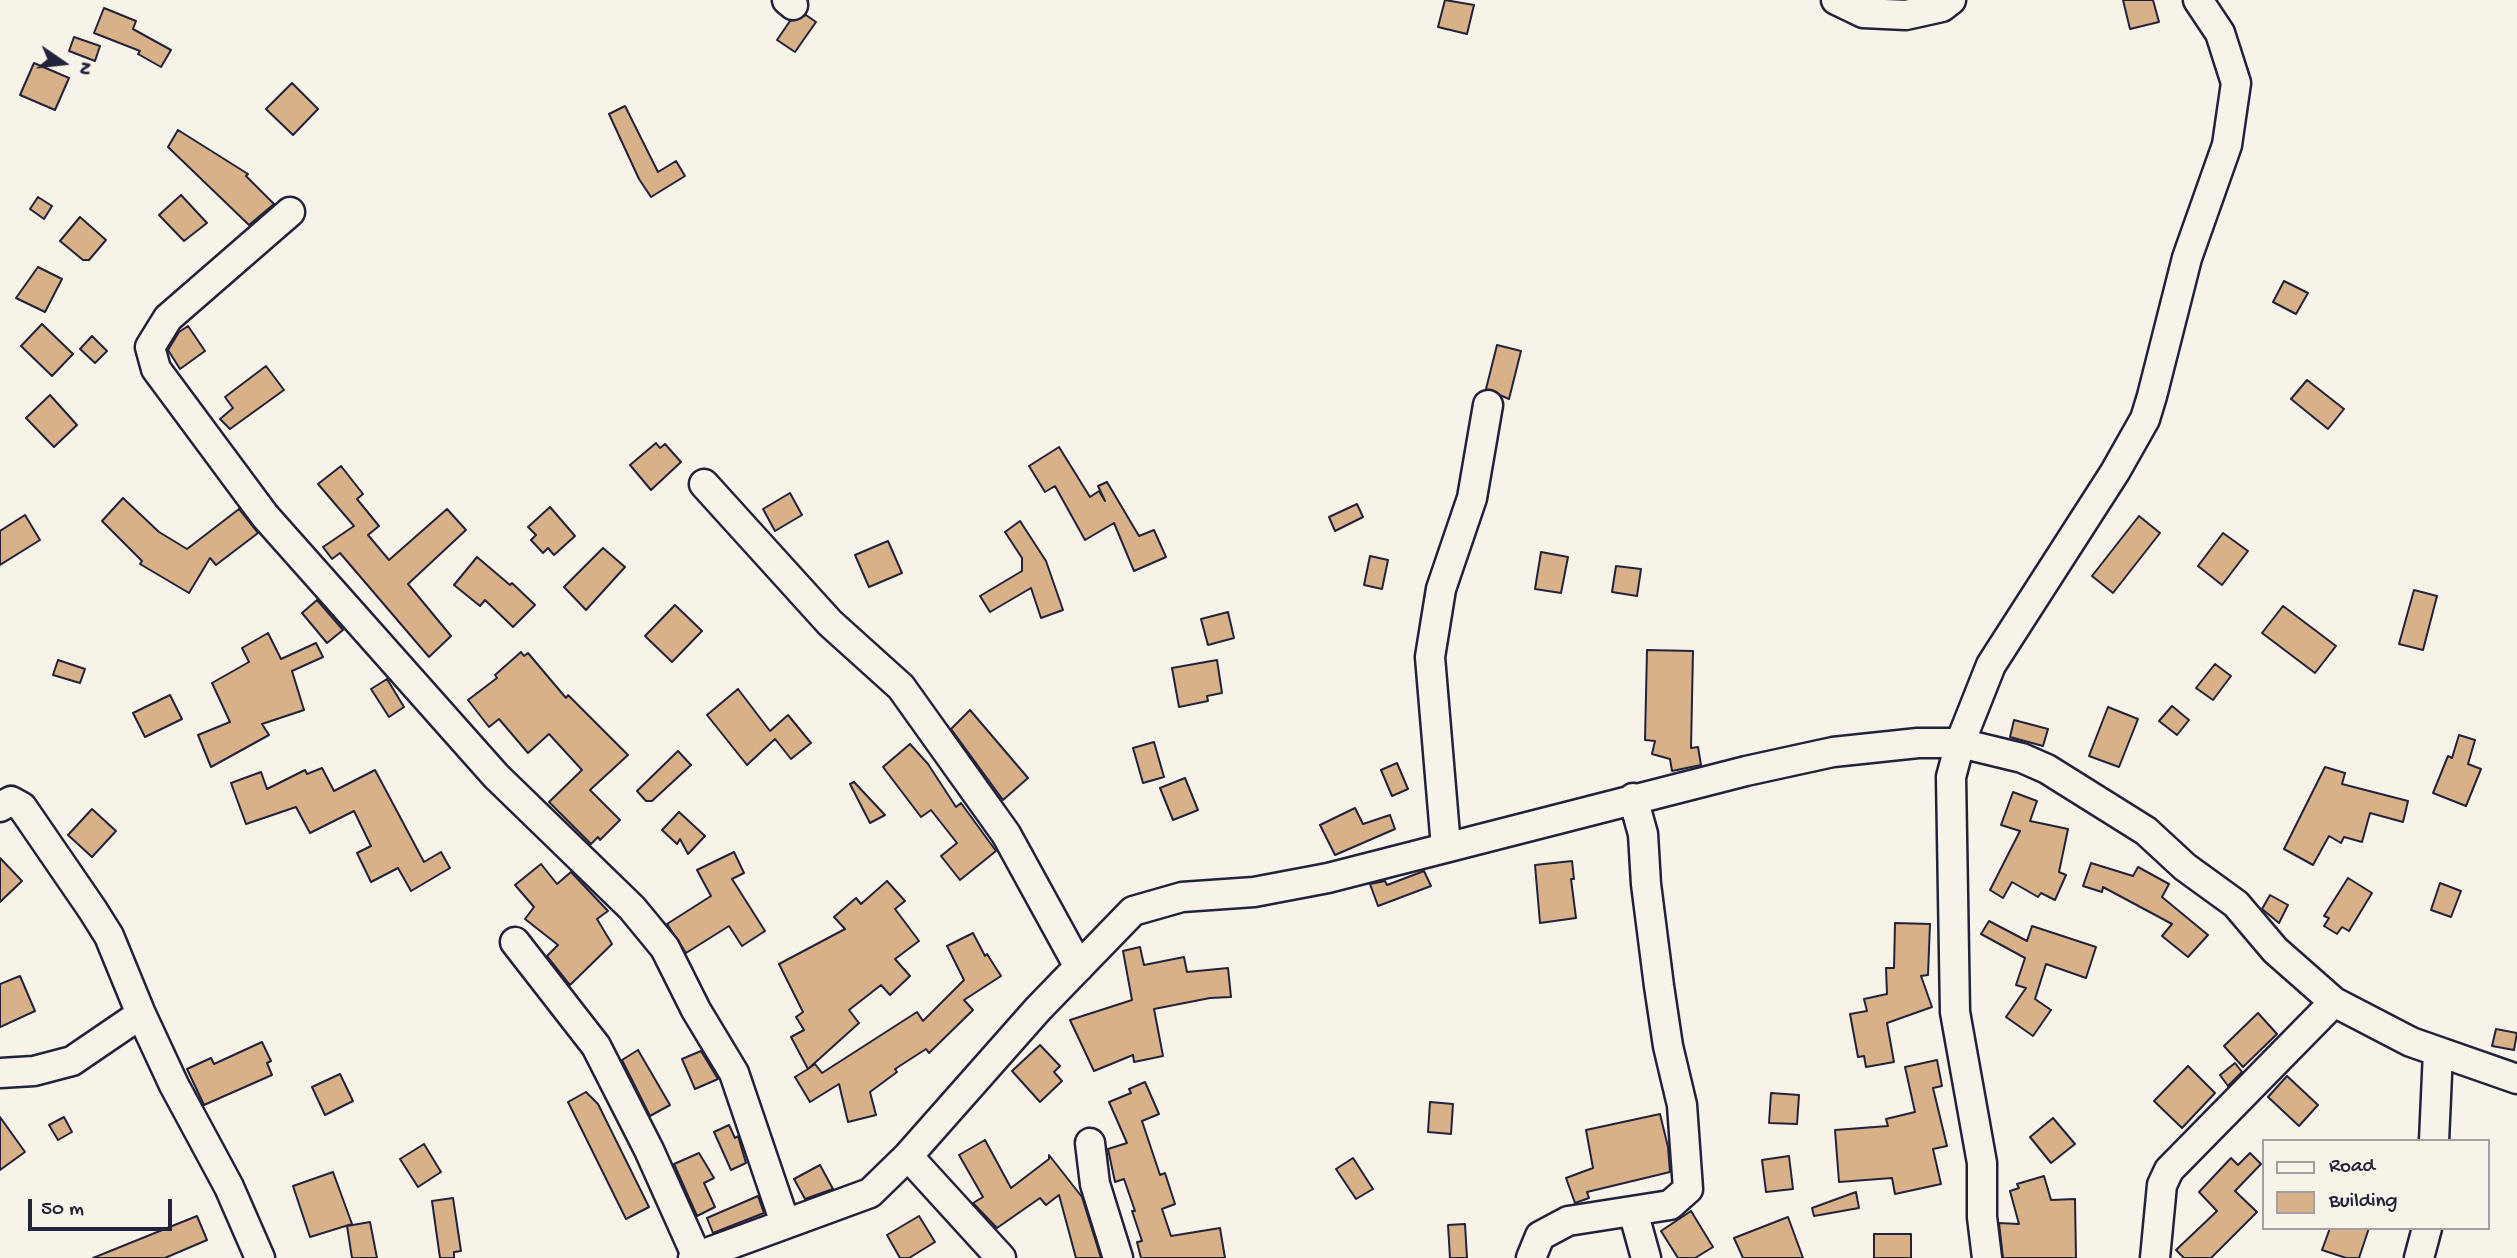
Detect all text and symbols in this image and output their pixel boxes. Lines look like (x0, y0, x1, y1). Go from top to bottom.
north arrow (28, 28, 98, 98)
text: N (71, 59, 97, 77)
legend (2262, 1139, 2489, 1230)
text: Road (2329, 1155, 2375, 1180)
scale bar (32, 1184, 175, 1228)
text: Building (2329, 1190, 2398, 1215)
text: 50 m (41, 1198, 84, 1223)

